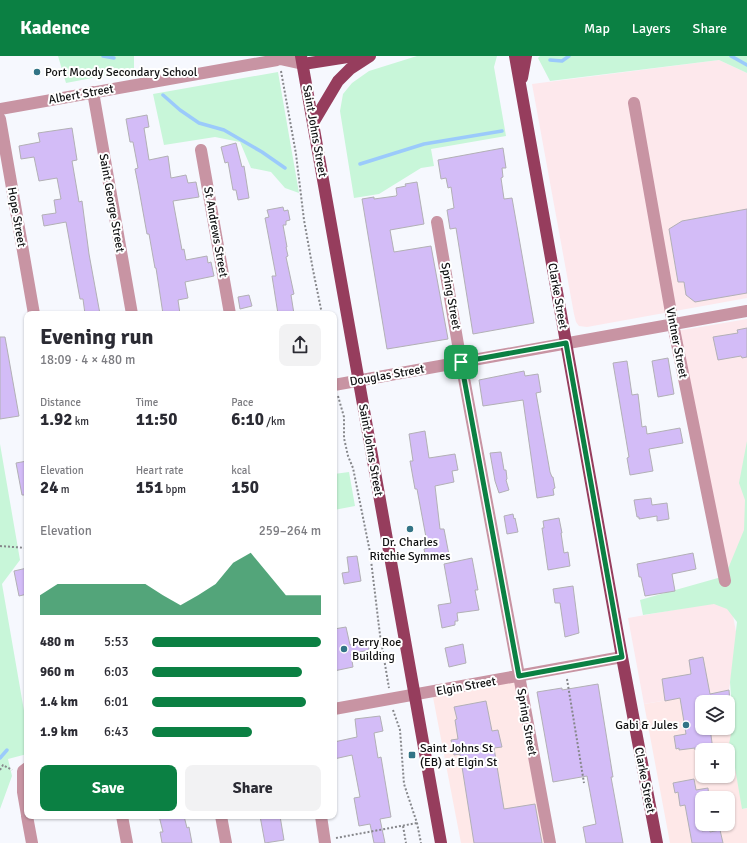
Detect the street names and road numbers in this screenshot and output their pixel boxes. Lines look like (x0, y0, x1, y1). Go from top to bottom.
street label: Albert Street (47, 81, 115, 108)
street label: Saint Johns Street (299, 84, 330, 178)
street label: Saint George Street (95, 153, 128, 254)
street label: Hope Street (4, 186, 29, 248)
street label: St Andrews Street (200, 186, 231, 279)
street label: Spring Street (437, 261, 464, 331)
street label: Clarke Street (544, 262, 571, 330)
street label: Vintner Street (662, 306, 691, 380)
street label: Douglas Street (349, 362, 426, 389)
street label: Saint Johns Street (355, 403, 386, 497)
street label: Elgin Street (435, 674, 497, 699)
street label: Spring Street (513, 687, 540, 757)
street label: Clarke Street (631, 746, 658, 814)

